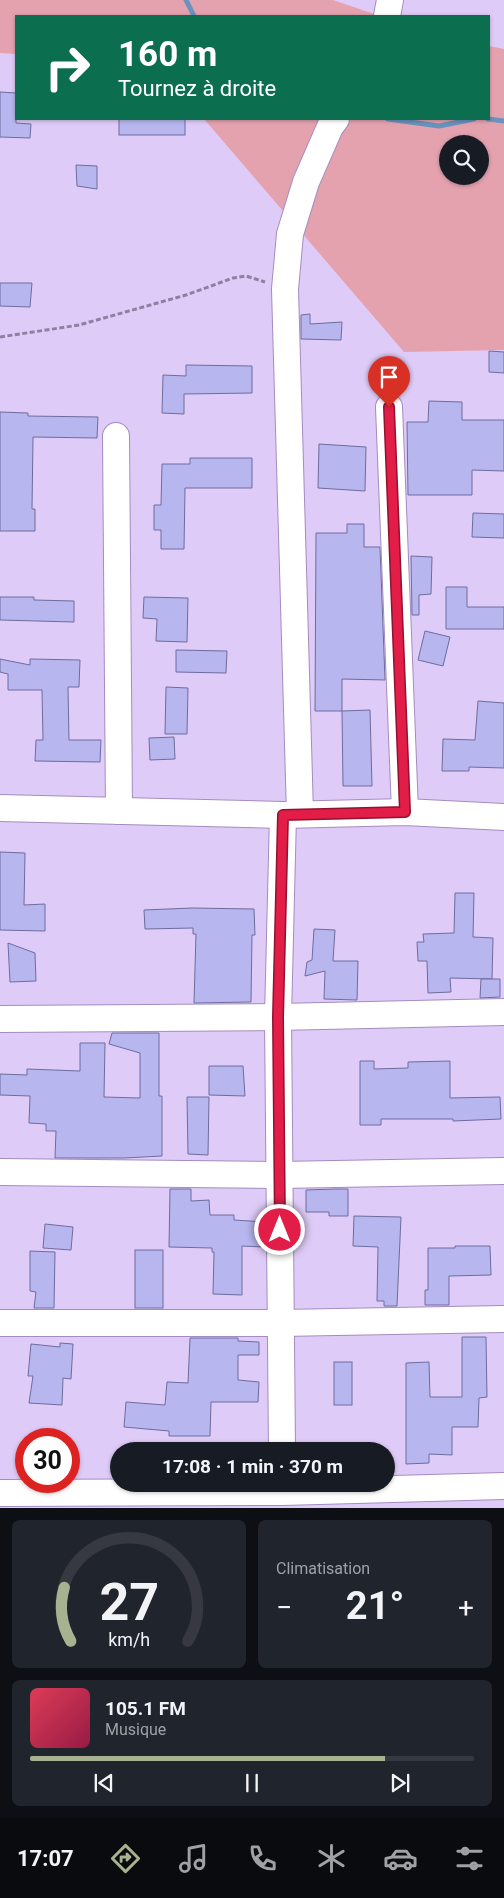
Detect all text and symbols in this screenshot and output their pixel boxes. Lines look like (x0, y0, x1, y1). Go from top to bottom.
text: 160 m (118, 34, 217, 75)
icon: right (35, 35, 100, 100)
text: Tournez à droite (118, 76, 276, 101)
map controls (439, 135, 489, 185)
button: search (439, 135, 489, 185)
pin (368, 356, 410, 407)
icon: arrive (375, 363, 403, 391)
position arrow (253, 1203, 305, 1255)
speed limit sign: 30 (15, 1428, 80, 1493)
text: 17:08 · 1 min · 370 m (162, 1455, 343, 1478)
text: Climatisation (276, 1559, 370, 1578)
text: 27 (99, 1572, 159, 1633)
text: 21° (346, 1584, 404, 1628)
text: − (276, 1591, 292, 1624)
text: + (458, 1591, 474, 1624)
text: km/h (108, 1629, 150, 1650)
text: 105.1 FM (105, 1697, 186, 1720)
text: Musique (105, 1720, 166, 1739)
icon: previous (90, 1769, 118, 1797)
icon: pause (238, 1769, 266, 1797)
icon: next (386, 1769, 414, 1797)
icon: directions (108, 1841, 143, 1876)
icon: music (176, 1841, 211, 1876)
icon: phone (245, 1841, 280, 1876)
icon: climate (314, 1841, 349, 1876)
icon: car (383, 1841, 418, 1876)
icon: filters (452, 1841, 487, 1876)
text: 17:07 (17, 1846, 74, 1871)

